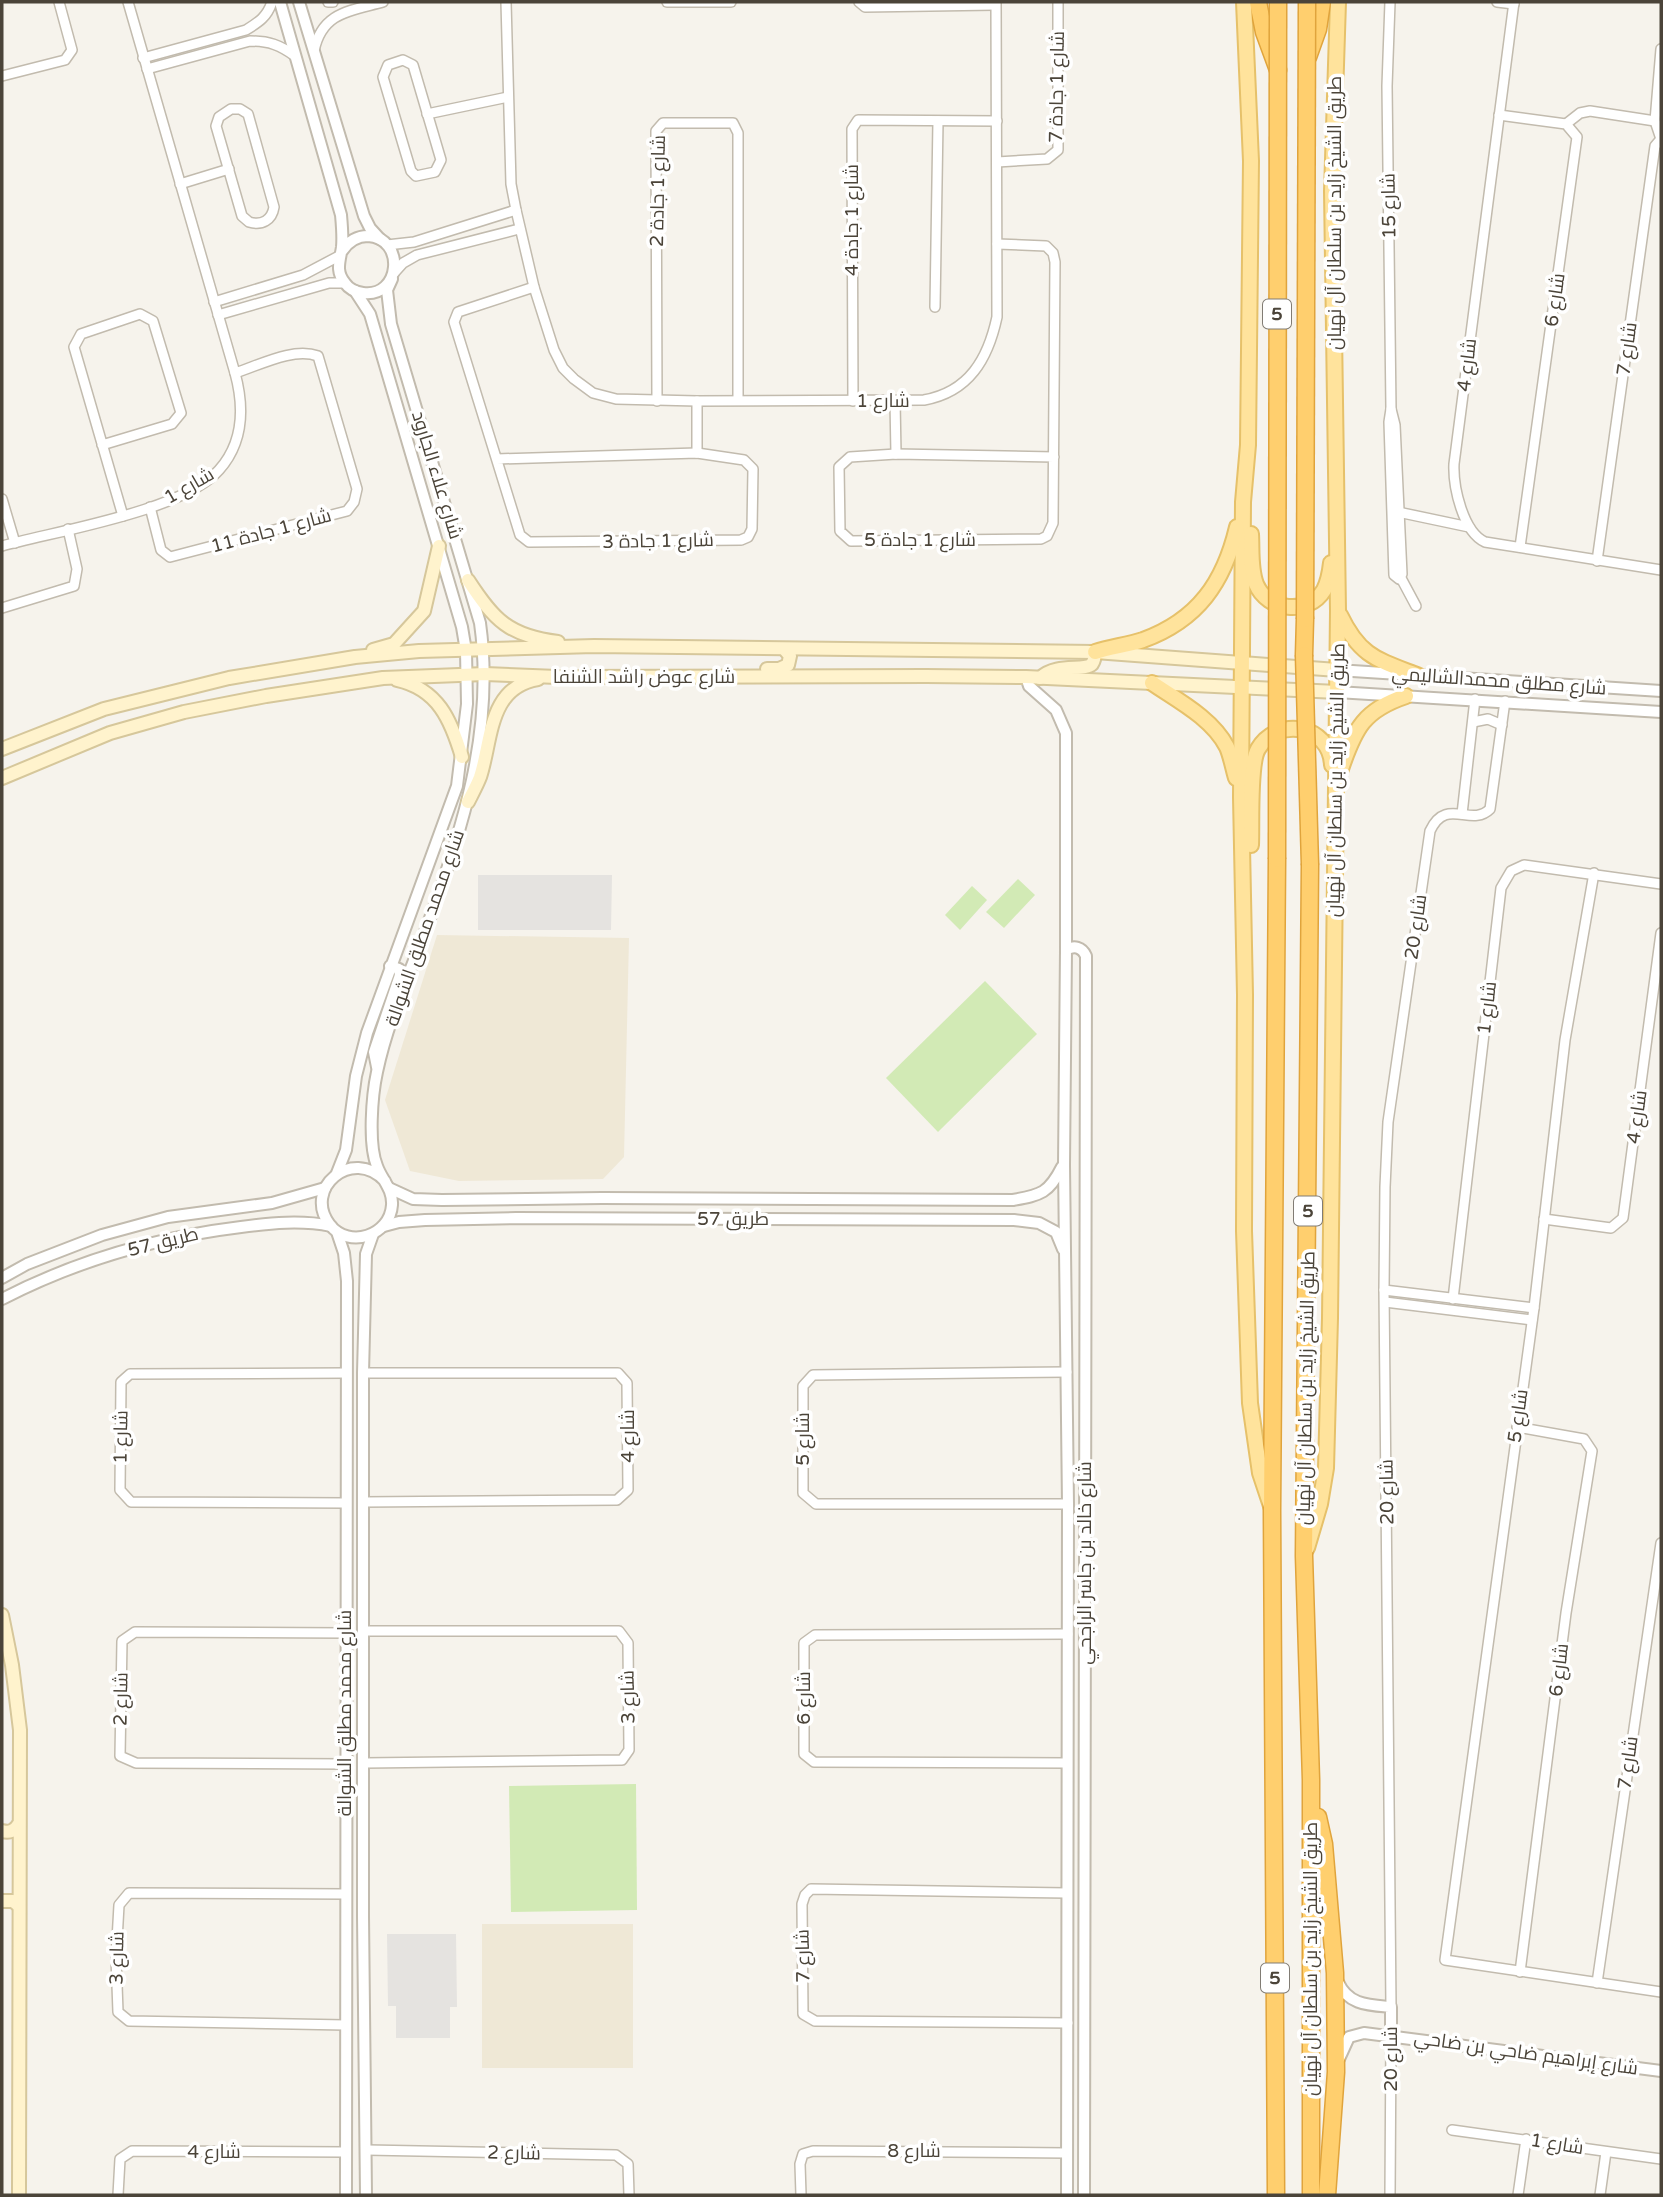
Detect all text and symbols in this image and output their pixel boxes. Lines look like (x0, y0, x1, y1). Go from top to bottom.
street label: شارع 1 جادة 7 (1045, 31, 1071, 143)
street label: طريق الشيخ زايد بن سلطان آل نهيان (1324, 76, 1348, 350)
street label: شارع 1 جادة 2 (646, 135, 672, 247)
street label: شارع 1 جادة 4 (841, 164, 865, 276)
street label: شارع 15 (1377, 173, 1403, 239)
street label: شارع 6 (1540, 272, 1572, 328)
road number: 5 (1263, 300, 1291, 328)
street label: شارع 7 (1612, 321, 1644, 377)
street label: شارع 4 (1453, 337, 1483, 393)
street label: شارع 1 (856, 390, 910, 414)
street label: شارع علاء الجارود (405, 408, 467, 542)
street label: شارع 1 (160, 463, 219, 511)
street label: شارع 1 جادة 11 (208, 504, 334, 560)
street label: شارع 1 جادة 3 (602, 529, 714, 555)
street label: شارع 1 جادة 5 (864, 529, 976, 553)
street label: طريق الشيخ زايد بن سلطان آل نهيان (1323, 643, 1351, 917)
street label: شارع مطلق محمدالشاليمي (1391, 663, 1607, 702)
street label: شارع عوض راشد الشنفا (553, 666, 735, 690)
street label: شارع محمد مطلق الشوالة (381, 827, 471, 1030)
street label: شارع 20 (1401, 893, 1433, 961)
street label: شارع 1 (1473, 980, 1503, 1036)
street label: شارع 4 (1622, 1089, 1654, 1145)
road number: 5 (1294, 1196, 1322, 1226)
street label: طريق 57 (697, 1208, 769, 1231)
street label: طريق 57 (125, 1223, 201, 1262)
street label: طريق الشيخ زايد بن سلطان آل نهيان (1293, 1251, 1321, 1525)
street label: شارع 5 (1503, 1388, 1535, 1444)
street label: شارع 4 (617, 1409, 641, 1463)
street label: شارع 1 (110, 1410, 134, 1464)
street label: شارع 5 (792, 1412, 816, 1466)
street label: شارع 20 (1375, 1459, 1401, 1525)
street label: شارع خالد بن جاسر الراجحي (1074, 1461, 1099, 1665)
street label: شارع محمد مطلق الشوالة (334, 1610, 358, 1816)
street label: شارع 6 (1545, 1642, 1575, 1698)
street label: شارع 3 (617, 1670, 641, 1724)
street label: شارع 6 (793, 1671, 817, 1725)
street label: شارع 2 (110, 1672, 134, 1726)
street label: شارع 7 (1613, 1735, 1645, 1791)
street label: طريق الشيخ زايد بن سلطان آل نهيان (1300, 1822, 1324, 2096)
street label: شارع 7 (792, 1929, 816, 1983)
street label: شارع 3 (106, 1931, 130, 1985)
road number: 5 (1261, 1964, 1289, 1992)
street label: شارع 20 (1380, 2026, 1404, 2092)
street label: شارع إبراهيم ضاحي بن ضاحي (1412, 2026, 1640, 2083)
street label: شارع 1 (1528, 2129, 1585, 2161)
street label: شارع 8 (887, 2140, 941, 2164)
street label: شارع 4 (187, 2141, 241, 2165)
street label: شارع 2 (487, 2142, 541, 2166)

